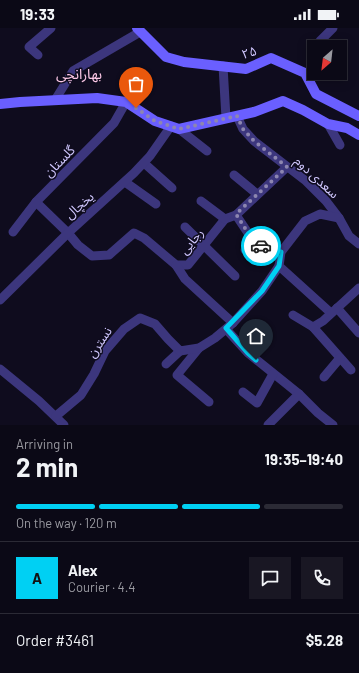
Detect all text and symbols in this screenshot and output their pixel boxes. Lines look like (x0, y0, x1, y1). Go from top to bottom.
text: 19:33 (20, 5, 55, 23)
north arrow (307, 40, 347, 80)
map controls (307, 40, 347, 80)
street label: ۲۵ (240, 42, 258, 62)
district label: بهارانچی (56, 65, 102, 84)
pin (119, 67, 153, 108)
icon: bag (125, 73, 147, 95)
street label: گلستان (40, 141, 79, 181)
street label: سعدی دوم (290, 153, 342, 203)
street label: یخچال (61, 188, 98, 223)
street label: رجایی (176, 225, 207, 258)
courier (241, 226, 281, 266)
icon: car (250, 235, 272, 257)
pin (239, 319, 273, 360)
street label: نسترن (83, 324, 116, 361)
icon: home (245, 325, 267, 347)
text: Arriving in (16, 436, 73, 452)
text: 19:35–19:40 (265, 450, 343, 468)
text: 2 min (16, 451, 78, 482)
text: On the way · 120 m (16, 515, 117, 531)
button: chat (249, 557, 291, 599)
button: phone (301, 557, 343, 599)
text: Alex (68, 561, 98, 579)
text: A (32, 569, 42, 587)
text: Courier · 4.4 (68, 579, 136, 595)
text: Order #3461 (16, 631, 94, 649)
text: $5.28 (306, 631, 343, 649)

